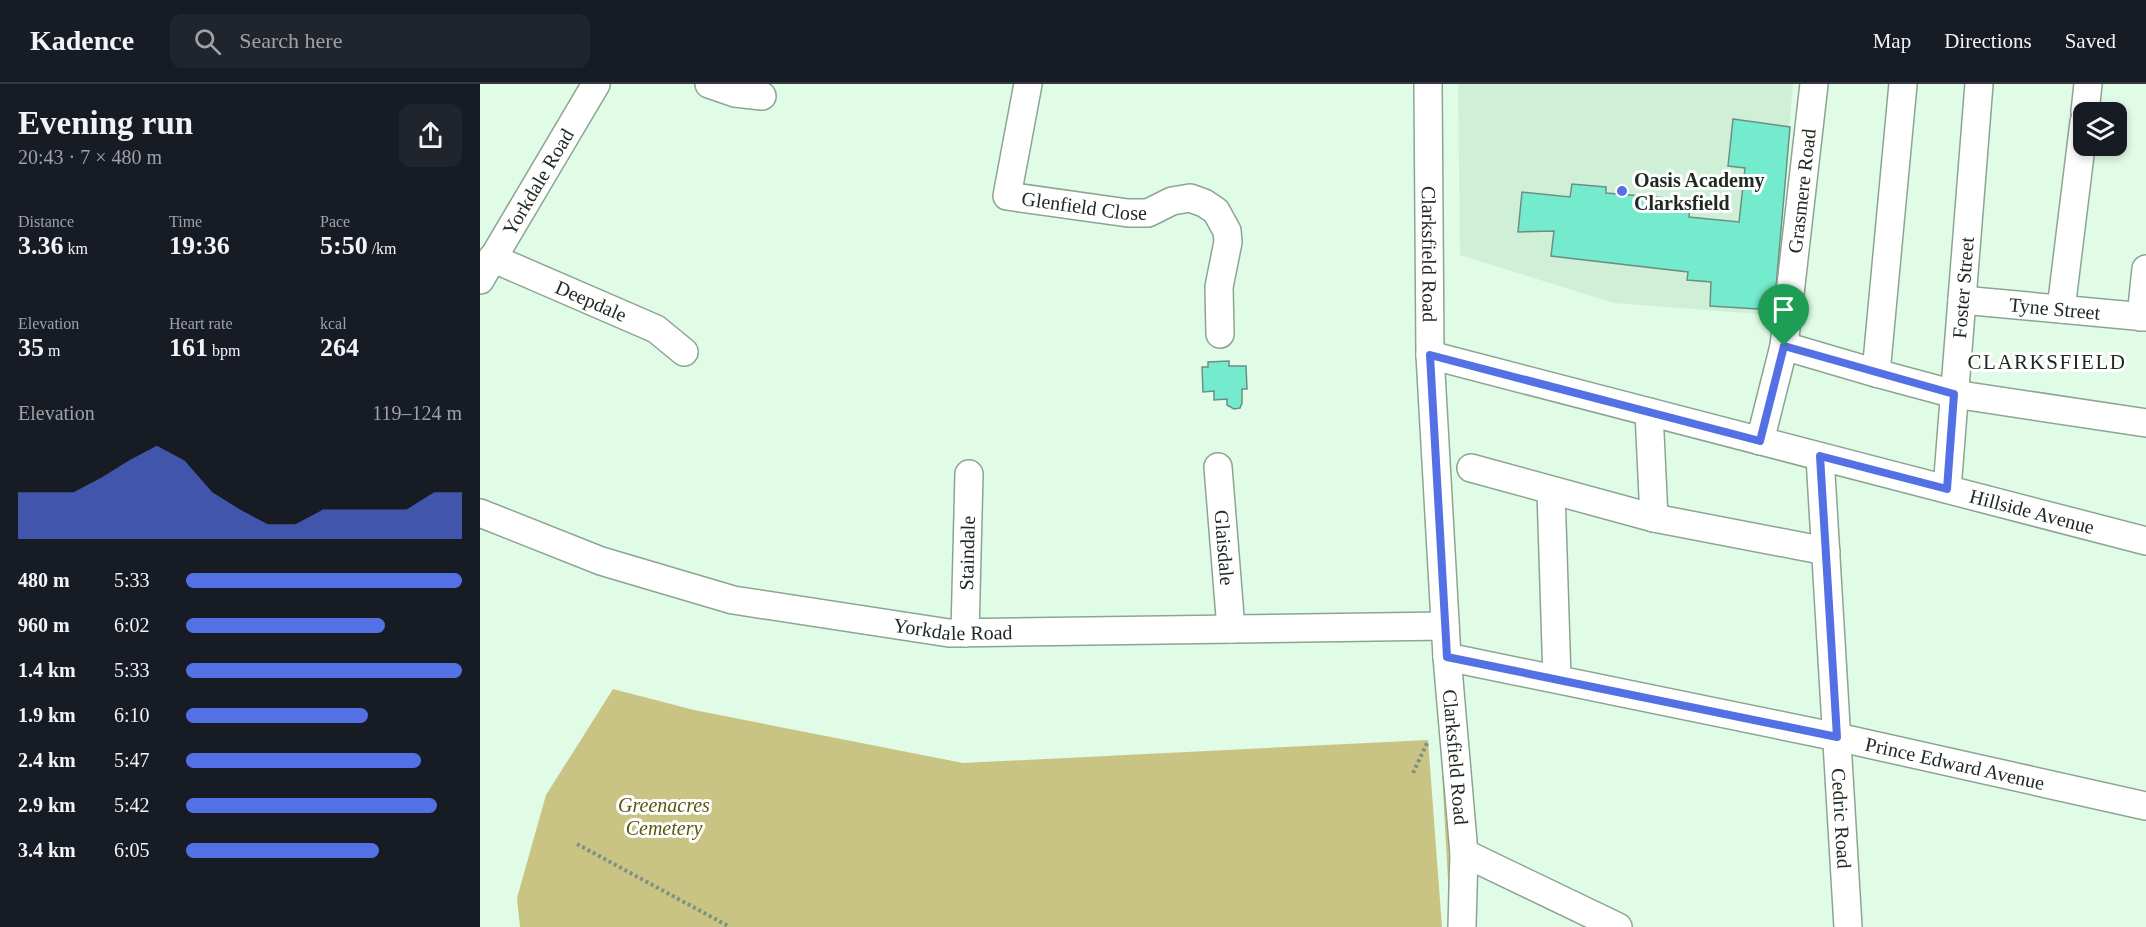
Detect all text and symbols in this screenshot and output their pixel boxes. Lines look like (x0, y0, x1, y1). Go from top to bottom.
search box (170, 14, 590, 68)
text: Kadence (30, 25, 134, 56)
icon: search (191, 25, 224, 58)
text: Search here (239, 28, 342, 53)
text: Map (1873, 29, 1911, 53)
text: Directions (1944, 29, 2032, 53)
text: Saved (2065, 29, 2116, 53)
map controls (2073, 102, 2127, 156)
button: layers (2073, 102, 2127, 156)
button: share (399, 104, 462, 167)
text: Evening run (18, 105, 193, 141)
street label: Yorkdale Road (498, 125, 578, 239)
street label: Grasmere Road (1784, 128, 1820, 254)
text: 20:43 · 7 × 480 m (18, 146, 162, 168)
place label: Oasis Academy Clarksfield (1634, 169, 1765, 214)
marker: Oasis Academy Clarksfield (1615, 184, 1629, 198)
street label: Clarksfield Road (1418, 186, 1441, 322)
street label: Glenfield Close (1020, 187, 1147, 224)
text: Distance (18, 213, 74, 230)
text: Time (169, 213, 202, 230)
text: Pace (320, 213, 350, 230)
text: 3.36 (18, 231, 64, 260)
text: 19:36 (169, 231, 230, 260)
text: 5:50 (320, 231, 368, 260)
street label: Foster Street (1948, 236, 1978, 339)
text: km (64, 240, 88, 257)
text: /km (368, 240, 397, 257)
street label: Deepdale (552, 276, 630, 326)
pin (1758, 284, 1809, 346)
icon: arrive (1767, 293, 1800, 326)
street label: Tyne Street (2008, 293, 2102, 324)
text: Elevation (18, 315, 79, 332)
text: Heart rate (169, 315, 233, 332)
text: kcal (320, 315, 347, 332)
text: 35 (18, 333, 44, 362)
text: 161 (169, 333, 208, 362)
text: 264 (320, 333, 359, 362)
text: m (44, 342, 60, 359)
text: bpm (208, 342, 240, 359)
district label: CLARKSFIELD (1968, 350, 2126, 374)
text: Elevation (18, 402, 95, 424)
text: 119–124 m (372, 402, 462, 424)
street label: Hillside Avenue (1967, 485, 2097, 538)
street label: Glaisdale (1210, 509, 1238, 586)
street label: Staindale (955, 515, 979, 591)
text: 480 m (18, 569, 70, 591)
text: 5:33 (114, 569, 150, 591)
text: 960 m (18, 614, 70, 636)
text: 6:02 (114, 614, 150, 636)
street label: Yorkdale Road (892, 614, 1013, 644)
text: 1.4 km (18, 659, 76, 681)
text: 5:33 (114, 659, 150, 681)
street label: Clarksfield Road (1439, 688, 1473, 826)
text: 1.9 km (18, 704, 76, 726)
text: 6:10 (114, 704, 150, 726)
street label: Prince Edward Avenue (1863, 733, 2047, 794)
text: 2.4 km (18, 749, 76, 771)
text: 5:47 (114, 749, 150, 771)
street label: Cedric Road (1828, 767, 1855, 869)
text: 2.9 km (18, 794, 76, 816)
text: 5:42 (114, 794, 150, 816)
park label: Greenacres Cemetery (618, 794, 710, 840)
text: 3.4 km (18, 839, 76, 861)
text: 6:05 (114, 839, 150, 861)

